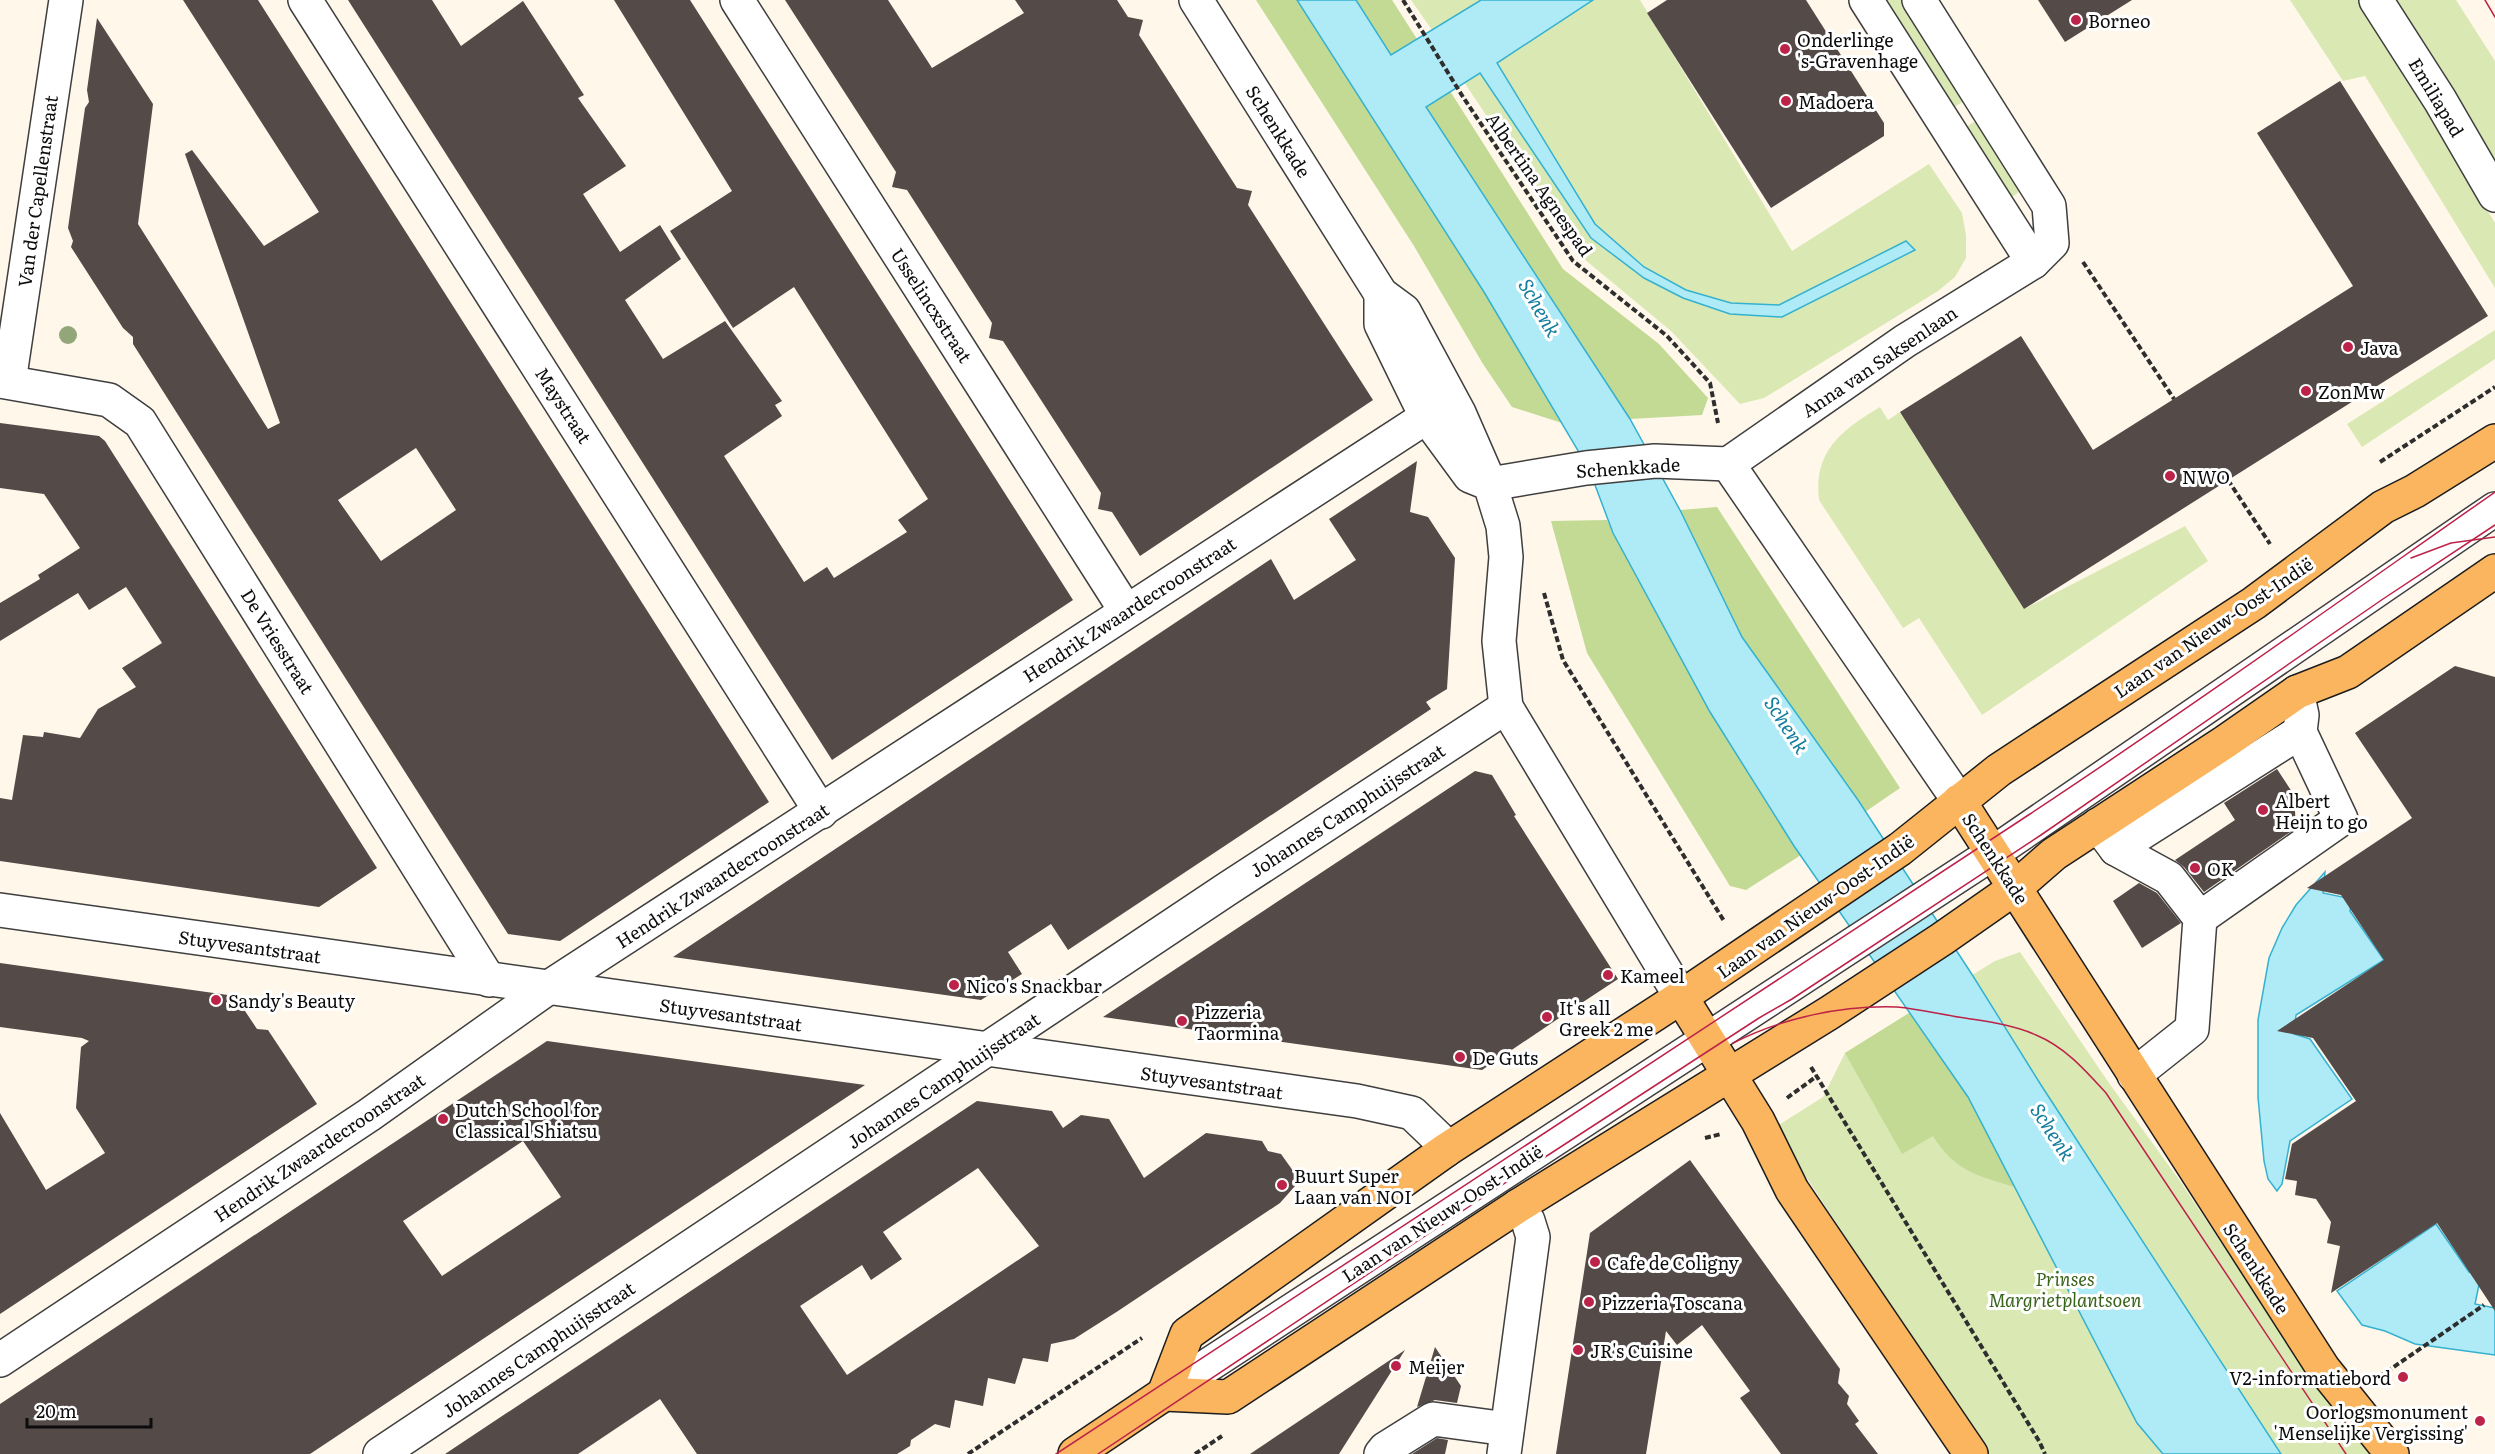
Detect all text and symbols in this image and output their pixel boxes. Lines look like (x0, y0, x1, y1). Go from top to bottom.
place label: Borneo (2088, 7, 2150, 34)
marker: Borneo (2069, 13, 2083, 27)
place label: Onderlinge 's-Gravenhage (1797, 26, 1918, 74)
marker: Onderlinge 's-Gravenhage (1778, 42, 1792, 56)
street label: Emiliapad (2403, 52, 2471, 142)
street label: Schenkkade (1240, 80, 1318, 182)
place label: Madoera (1798, 88, 1874, 115)
street label: Van der Capellenstraat (10, 93, 64, 289)
marker: Madoera (1779, 94, 1793, 108)
street label: Albertina Agnespad (1480, 106, 1600, 262)
street label: Usselincxstraat (885, 242, 980, 368)
water label: Schenk (1512, 272, 1570, 342)
street label: Anna van Saksenlaan (1796, 299, 1962, 423)
place label: Java (2360, 334, 2399, 361)
marker: Java (2341, 340, 2355, 354)
street label: Maystraat (529, 362, 599, 449)
place label: ZonMw (2318, 378, 2385, 405)
marker: ZonMw (2299, 384, 2313, 398)
street label: Schenkkade (1575, 450, 1681, 484)
place label: NWO (2182, 463, 2230, 490)
marker: NWO (2163, 469, 2177, 483)
street label: Hendrik Zwaardecroonstraat (1017, 529, 1242, 688)
street label: Laan van Nieuw-Oost-Indië (2108, 550, 2318, 704)
street label: De Vriesstraat (235, 583, 322, 700)
water label: Schenk (1758, 689, 1818, 759)
street label: Johannes Camphuijsstraat (1244, 736, 1450, 883)
place label: Albert Heijn to go (2275, 787, 2368, 835)
street label: Hendrik Zwaardecroonstraat (610, 795, 835, 954)
marker: Albert Heijn to go (2256, 803, 2270, 817)
street label: Schenkkade (1956, 807, 2036, 909)
street label: Laan van Nieuw-Oost-Indië (1711, 828, 1919, 984)
place label: OK (2207, 855, 2235, 882)
marker: OK (2188, 861, 2202, 875)
street label: Stuyvesantstraat (177, 923, 324, 969)
place label: Kameel (1620, 962, 1685, 989)
marker: Kameel (1601, 968, 1615, 982)
place label: Nico's Snackbar (966, 972, 1102, 999)
marker: Nico's Snackbar (947, 978, 961, 992)
place label: Sandy's Beauty (228, 987, 356, 1014)
street label: Stuyvesantstraat (658, 991, 805, 1037)
marker: Sandy's Beauty (209, 993, 223, 1007)
place label: It's all Greek 2 me (1559, 994, 1653, 1042)
place label: Pizzeria Taormina (1194, 998, 1280, 1046)
street label: Johannes Camphuijsstraat (841, 1005, 1045, 1155)
marker: It's all Greek 2 me (1540, 1010, 1554, 1024)
marker: Pizzeria Taormina (1175, 1014, 1189, 1028)
place label: De Guts (1472, 1044, 1538, 1071)
marker: De Guts (1453, 1050, 1467, 1064)
street label: Stuyvesantstraat (1139, 1059, 1286, 1105)
street label: Hendrik Zwaardecroonstraat (208, 1066, 431, 1228)
place label: Dutch School for Classical Shiatsu (455, 1096, 599, 1144)
water label: Schenk (2024, 1096, 2084, 1166)
marker: Dutch School for Classical Shiatsu (436, 1112, 450, 1126)
street label: Laan van Nieuw-Oost-Indië (1336, 1138, 1548, 1288)
place label: Buurt Super Laan van NOI (1294, 1162, 1412, 1210)
marker: Buurt Super Laan van NOI (1275, 1178, 1289, 1192)
street label: Schenkkade (2217, 1217, 2297, 1319)
place label: Cafe de Coligny (1607, 1249, 1739, 1276)
marker: Cafe de Coligny (1588, 1255, 1602, 1269)
park label: Prinses Margrietplantsoen (1988, 1265, 2142, 1313)
street label: Johannes Camphuijsstraat (436, 1274, 640, 1424)
place label: Pizzeria Toscana (1601, 1289, 1743, 1316)
marker: Pizzeria Toscana (1582, 1295, 1596, 1309)
place label: JR's Cuisine (1590, 1337, 1693, 1364)
marker: JR's Cuisine (1571, 1343, 1585, 1357)
place label: Meijer (1408, 1353, 1465, 1380)
marker: Meijer (1389, 1359, 1403, 1373)
place label: V2-informatiebord (2229, 1364, 2391, 1391)
marker: V2-informatiebord (2396, 1370, 2410, 1384)
scale bar (27, 1391, 152, 1429)
text: 20 m (36, 1397, 77, 1424)
place label: Oorlogsmonument 'Menselijke Vergissing' (2274, 1398, 2469, 1446)
marker: Oorlogsmonument 'Menselijke Vergissing' (2473, 1414, 2487, 1428)

